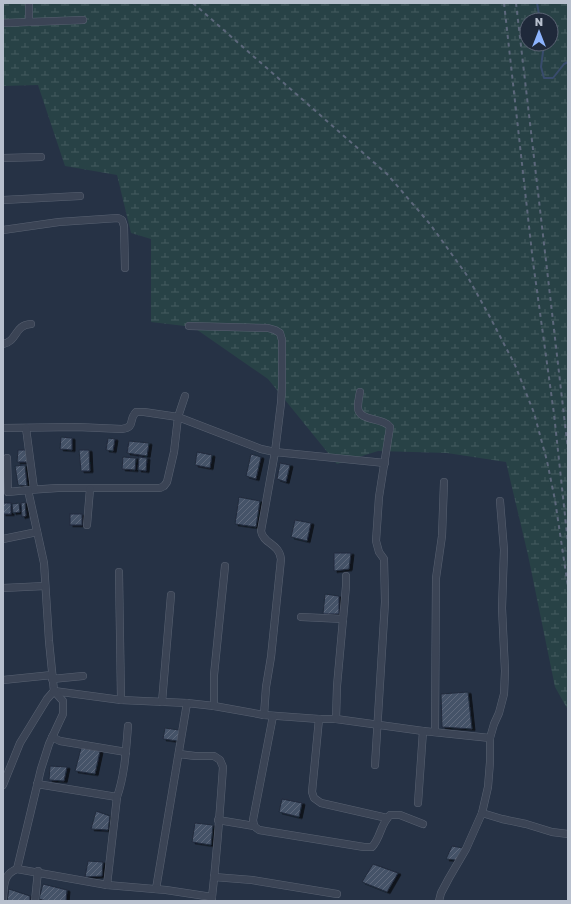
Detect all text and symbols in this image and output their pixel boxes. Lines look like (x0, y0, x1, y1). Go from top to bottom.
north arrow (519, 12, 559, 52)
text: N (535, 15, 543, 28)

